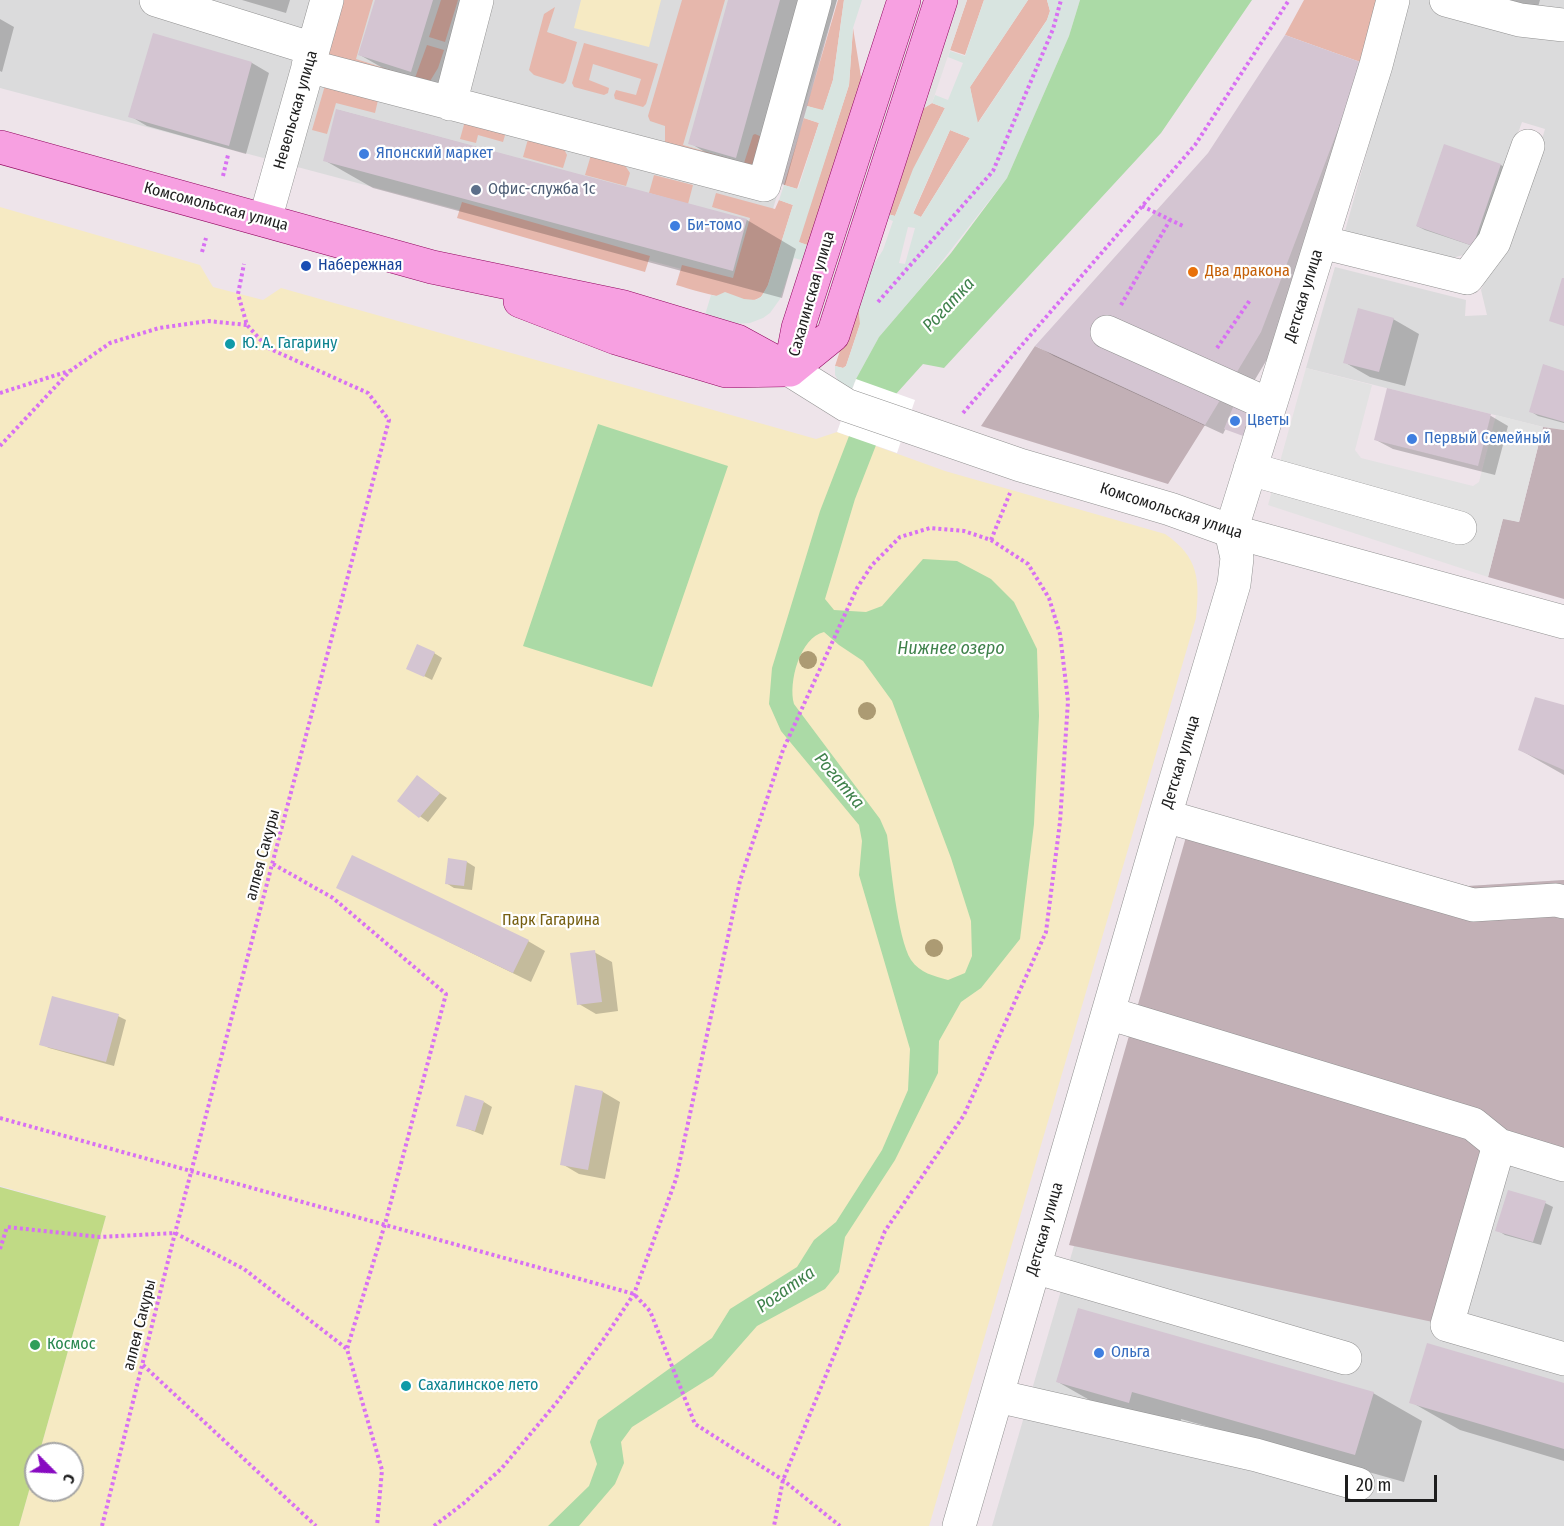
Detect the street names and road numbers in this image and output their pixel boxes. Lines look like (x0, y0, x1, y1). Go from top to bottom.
street label: Невельская улица (270, 48, 322, 172)
street label: Комсомольская улица (142, 178, 290, 236)
street label: Сахалинская улица (785, 229, 839, 359)
street label: Детская улица (1281, 247, 1327, 345)
street label: Комсомольская улица (1097, 479, 1245, 543)
street label: Детская улица (1158, 713, 1204, 811)
street label: аллея Сакуры (242, 807, 284, 903)
street label: Детская улица (1023, 1180, 1067, 1278)
street label: аллея Сакуры (119, 1277, 161, 1373)

